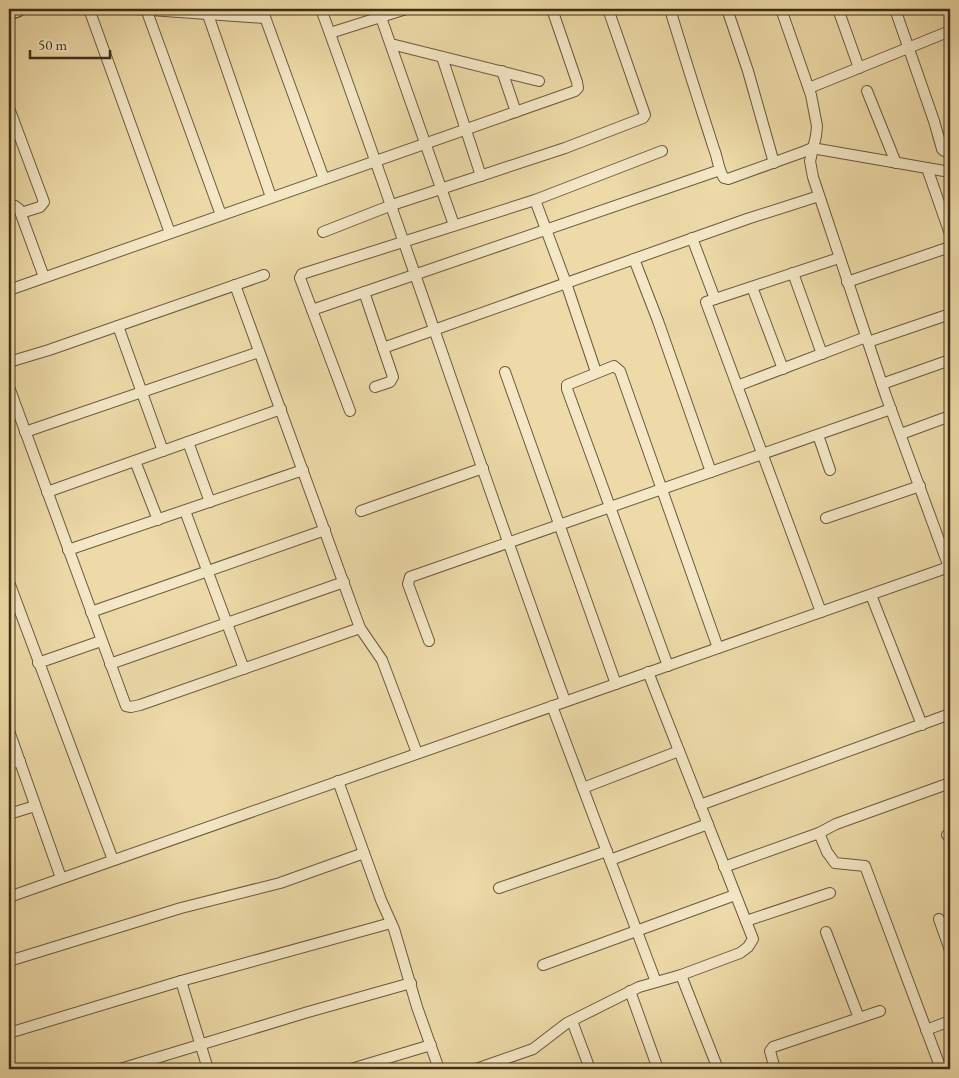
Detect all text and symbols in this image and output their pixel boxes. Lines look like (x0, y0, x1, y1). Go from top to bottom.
scale bar (30, 28, 110, 60)
text: 50 m (38, 35, 67, 54)

